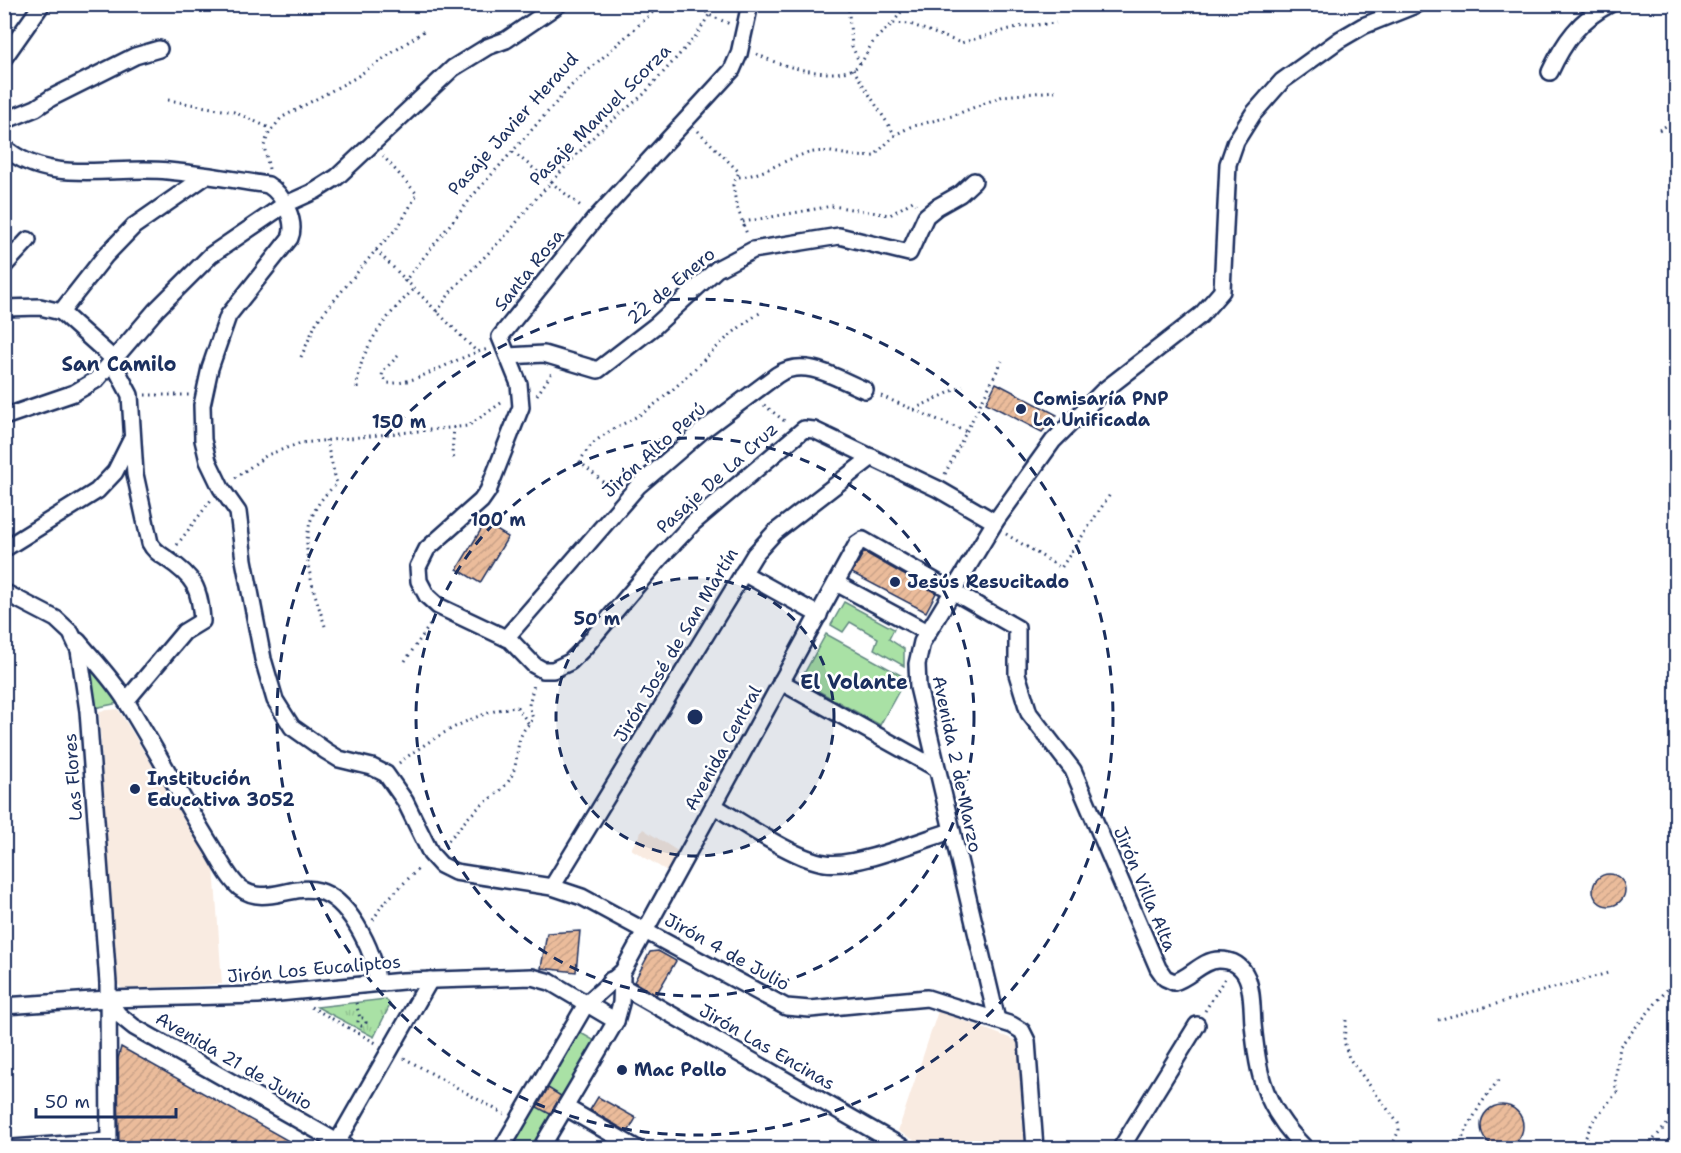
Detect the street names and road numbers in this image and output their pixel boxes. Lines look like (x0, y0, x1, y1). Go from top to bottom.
street label: Pasaje Manuel Scorza (524, 39, 676, 191)
street label: Pasaje Javier Heraud (442, 47, 584, 201)
street label: Santa Rosa (489, 224, 569, 316)
street label: 22 de Enero (622, 242, 720, 330)
street label: Jirón Alto Perú (597, 397, 711, 503)
street label: Pasaje De La Cruz (651, 417, 783, 539)
street label: Jirón José de San Martín (608, 543, 744, 747)
street label: Avenida 2 de Marzo (927, 673, 987, 855)
street label: Avenida Central (679, 681, 768, 815)
street label: Las Flores (58, 732, 88, 822)
street label: Jirón Villa Alta (1108, 823, 1182, 955)
street label: Jirón 4 de Julio (660, 908, 794, 996)
street label: Jirón Los Eucaliptos (226, 949, 402, 989)
street label: Jirón Las Encinas (695, 998, 839, 1096)
street label: Avenida 21 de Junio (151, 1006, 317, 1116)

